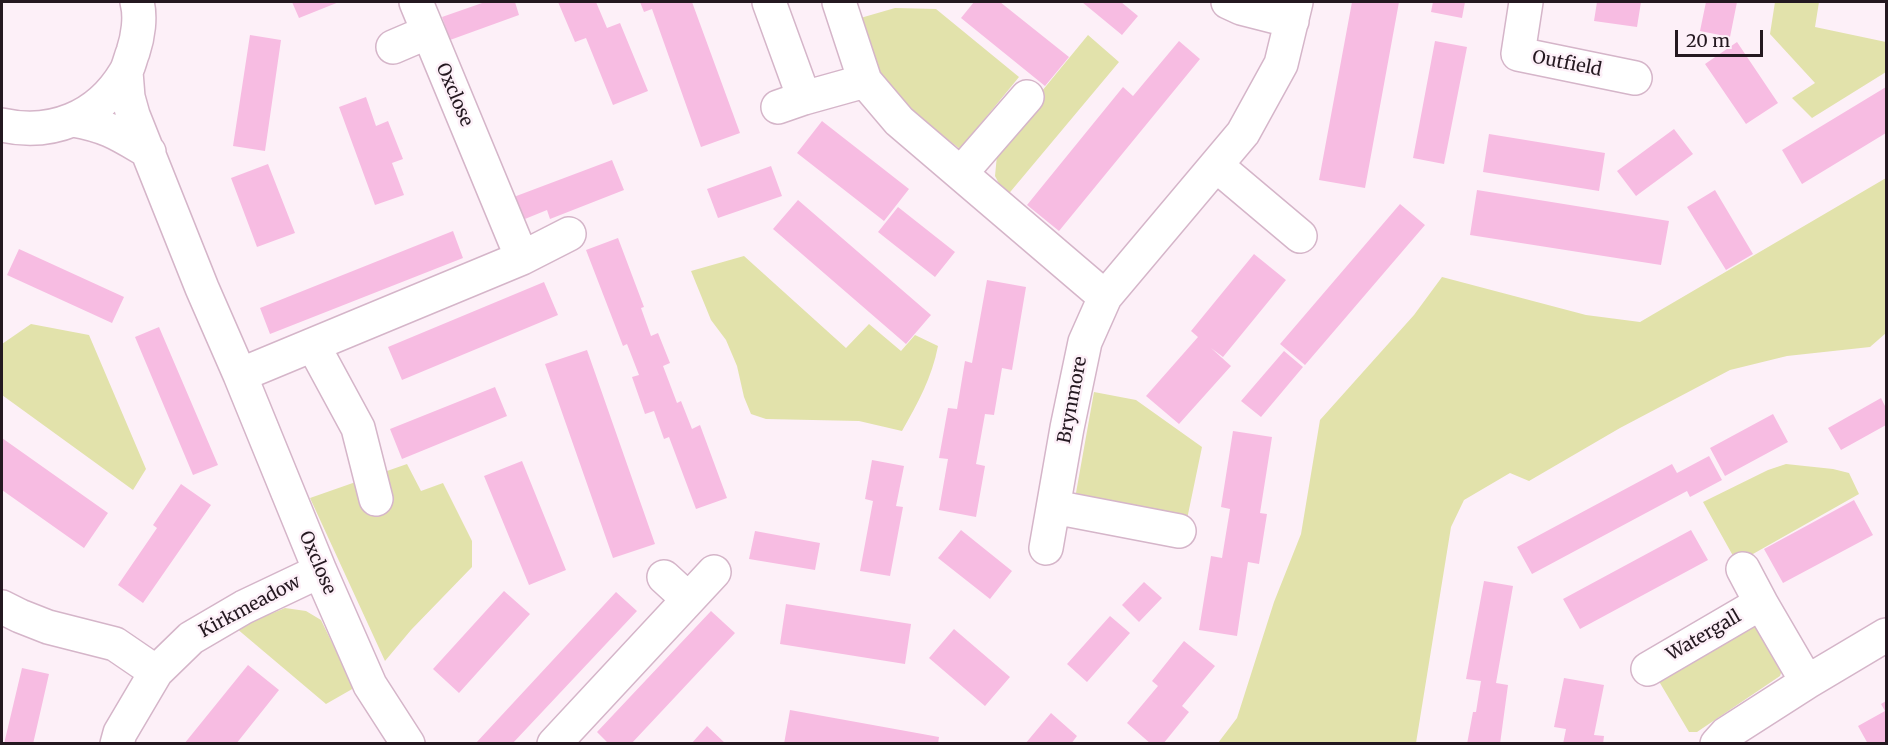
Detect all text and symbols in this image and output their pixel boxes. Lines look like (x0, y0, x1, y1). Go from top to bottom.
scale bar (1678, 18, 1766, 56)
text: 20 m (1686, 29, 1730, 52)
street label: Outfield (1530, 47, 1604, 81)
street label: Oxclose (431, 60, 477, 130)
street label: Brynmore (1054, 355, 1092, 445)
street label: Oxclose (294, 528, 340, 598)
street label: Kirkmeadow (196, 571, 304, 643)
street label: Watergall (1663, 606, 1745, 666)

